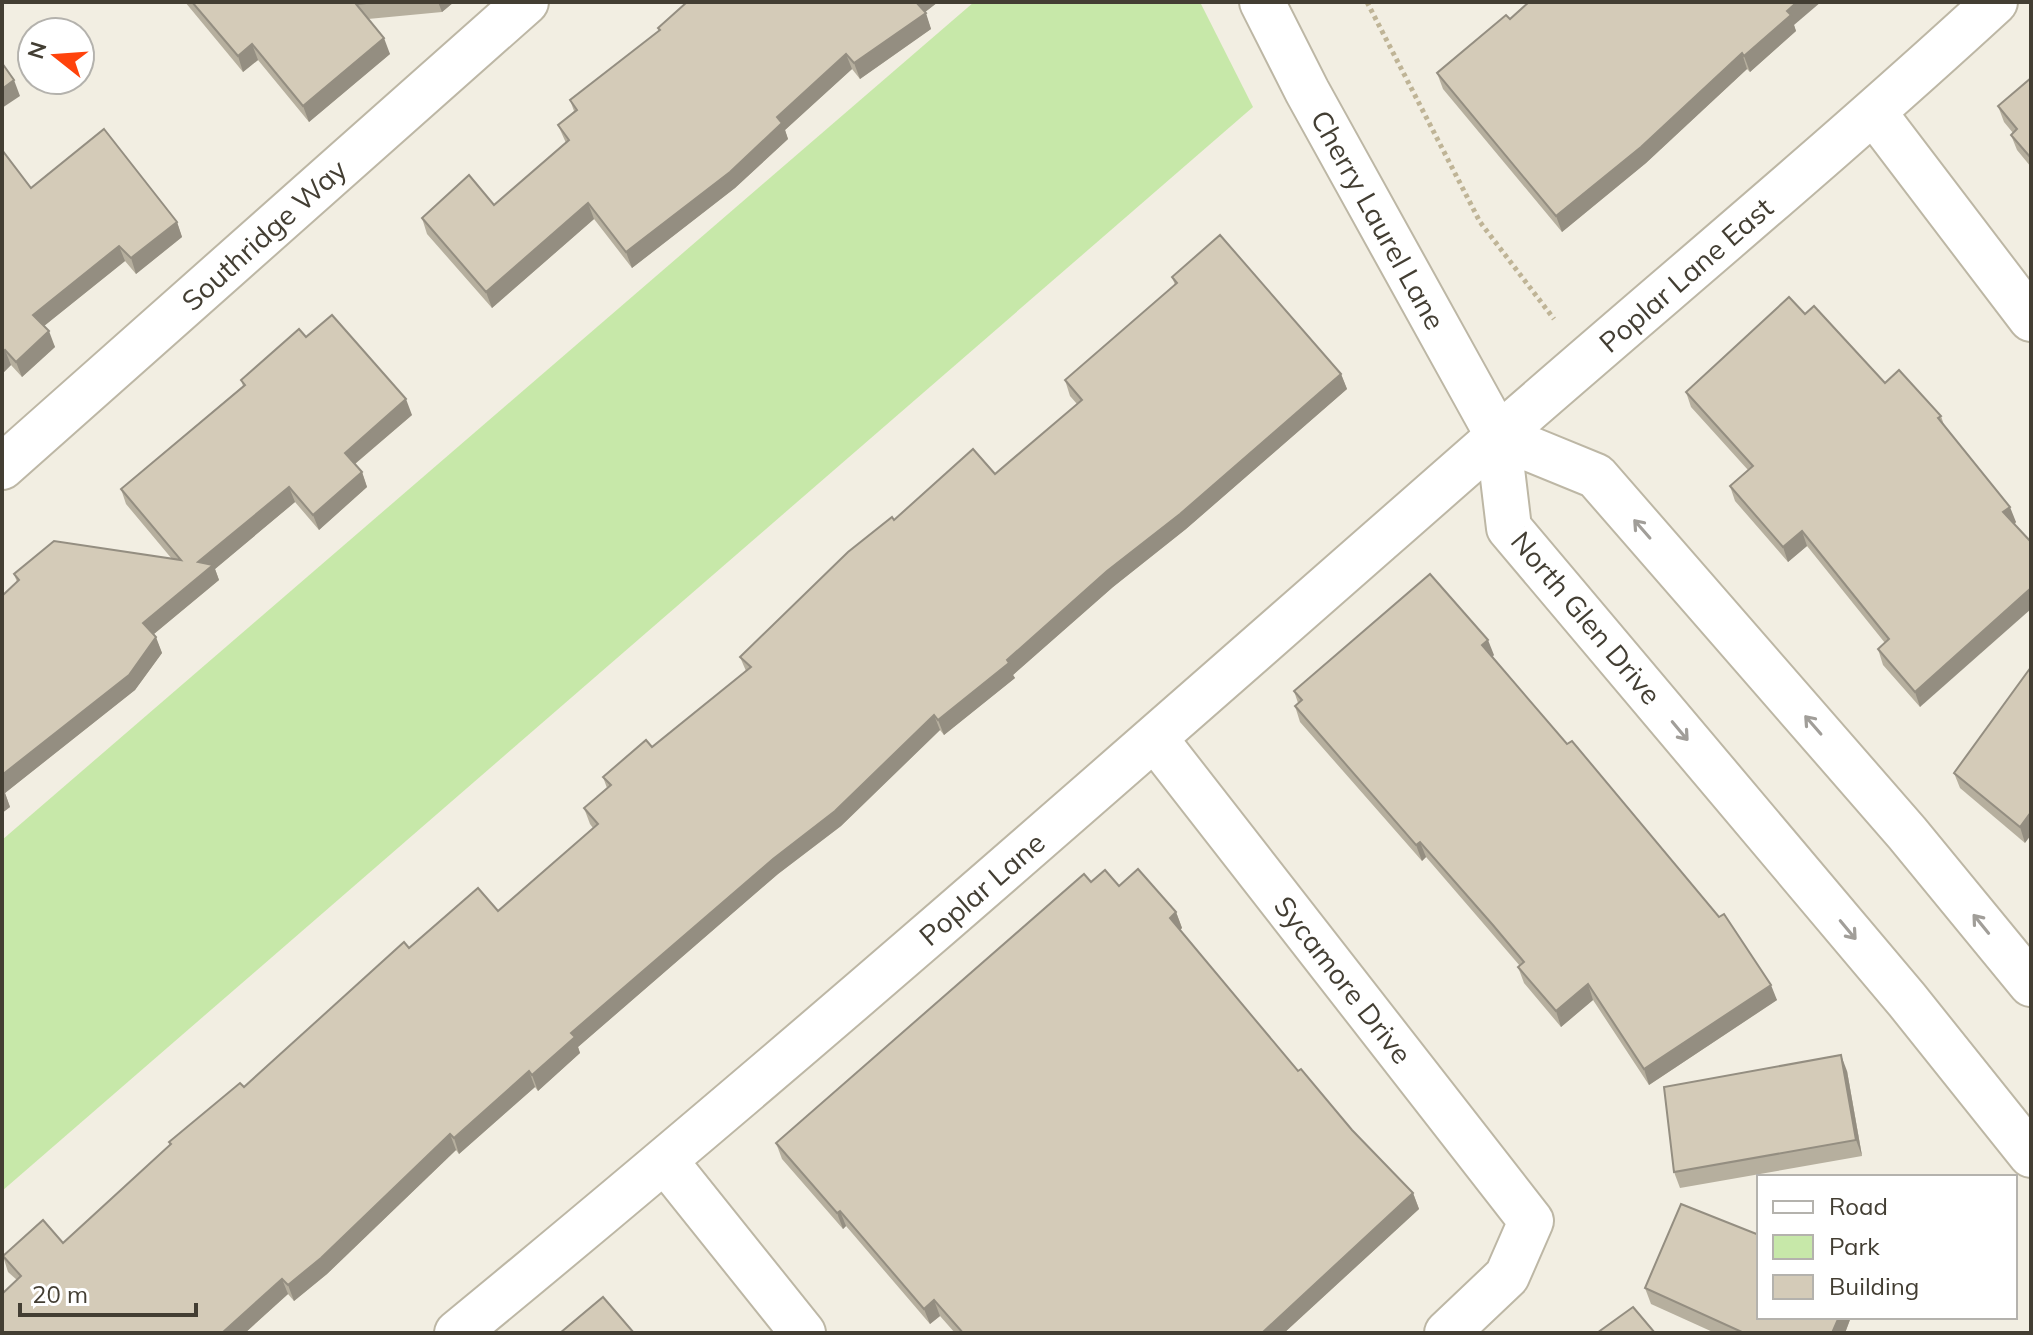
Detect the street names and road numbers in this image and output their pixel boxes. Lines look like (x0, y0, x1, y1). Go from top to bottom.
street label: Cherry Laurel Lane (1304, 104, 1453, 335)
street label: Southridge Way (174, 151, 353, 318)
street label: Poplar Lane East (1592, 189, 1780, 360)
street label: North Glen Drive (1504, 524, 1669, 711)
street label: Poplar Lane (912, 825, 1052, 953)
street label: Sycamore Drive (1267, 889, 1420, 1071)

